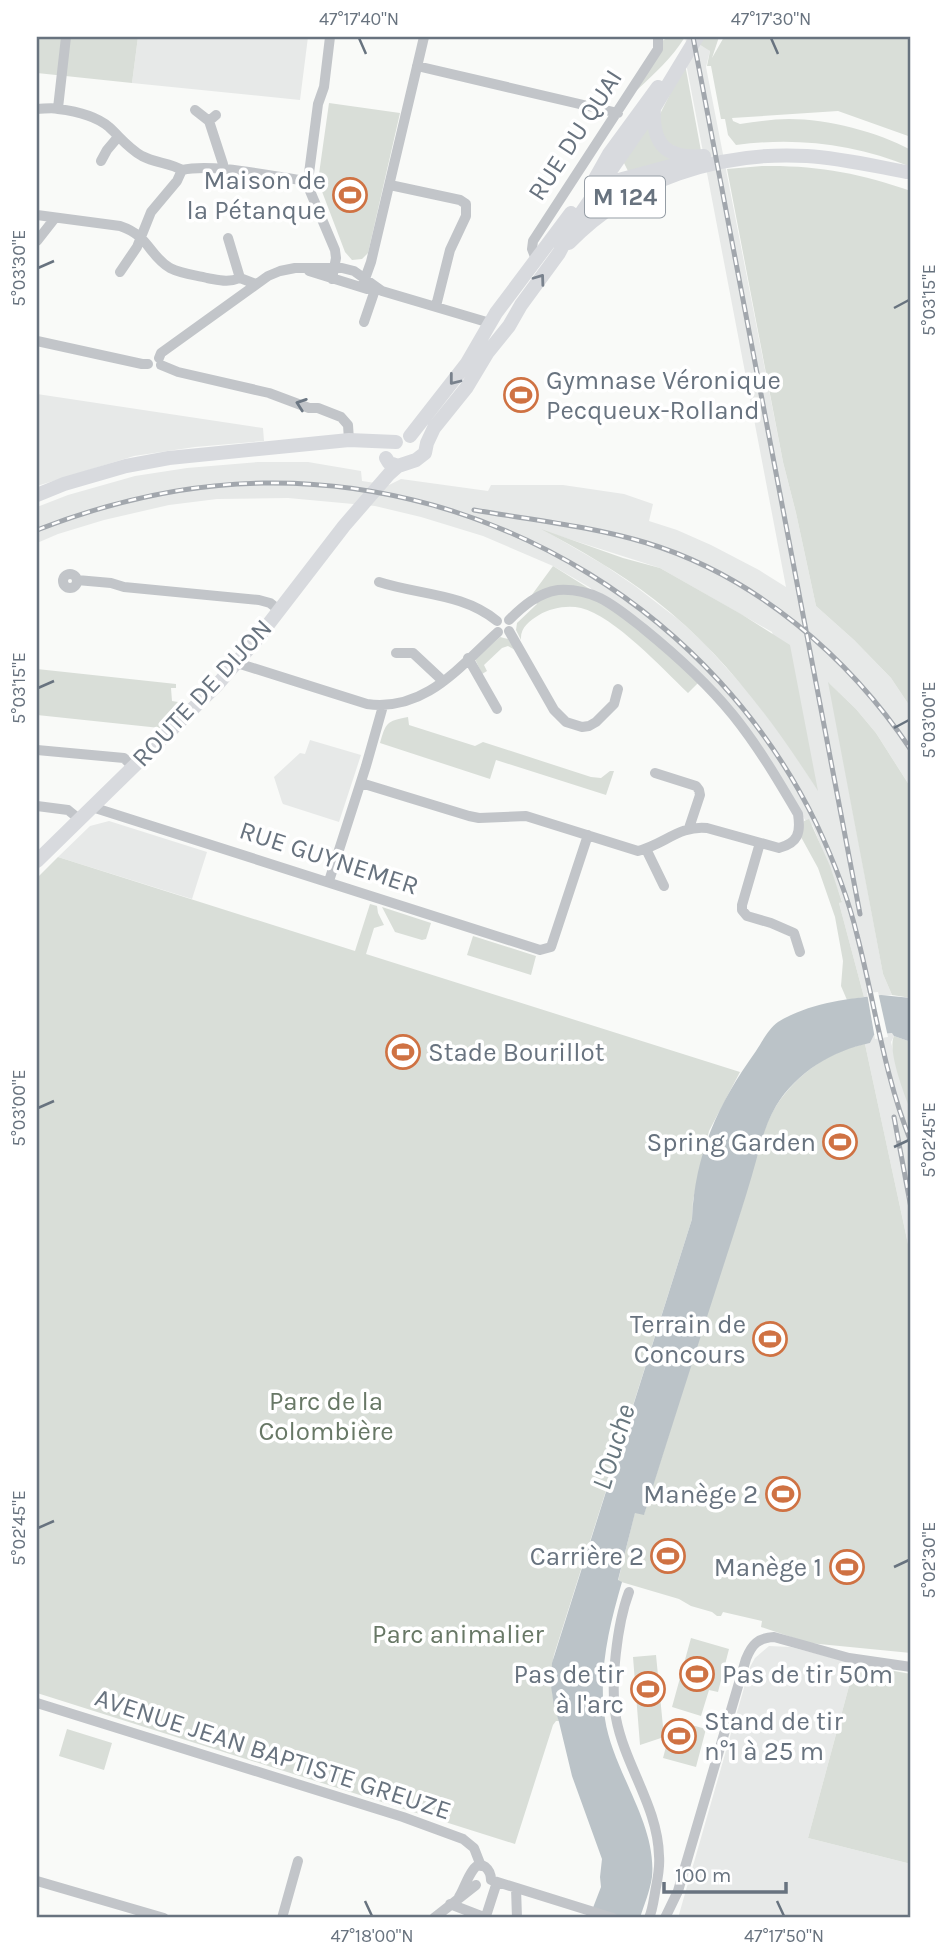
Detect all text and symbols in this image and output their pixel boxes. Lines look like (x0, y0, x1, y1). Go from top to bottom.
text: 47°17'40"N (319, 8, 399, 30)
text: 47°17'30"N (731, 8, 811, 30)
street label: RUE DU QUAI (521, 64, 629, 206)
place label: Maison de la Pétanque (186, 165, 326, 226)
sports icon: Maison de la Pétanque (331, 176, 369, 214)
road number: M 124 (585, 176, 665, 218)
text: 5°03'30"E (8, 230, 30, 306)
text: 5°03'15"E (918, 264, 940, 336)
one-way arrow (532, 274, 545, 287)
place label: Gymnase Véronique Pecqueux-Rolland (546, 365, 781, 426)
one-way arrow (449, 373, 462, 385)
sports icon: Gymnase Véronique Pecqueux-Rolland (502, 376, 540, 414)
one-way arrow (295, 398, 307, 412)
street label: ROUTE DE DIJON (126, 613, 278, 773)
text: 5°03'15"E (8, 652, 30, 724)
text: 5°03'00"E (918, 681, 940, 759)
street label: RUE GUYNEMER (235, 814, 423, 902)
sports icon: Stade Bourillot (384, 1033, 422, 1071)
place label: Stade Bourillot (428, 1037, 605, 1068)
text: 5°03'00"E (8, 1069, 30, 1147)
text: 5°02'45"E (918, 1102, 940, 1178)
sports icon: Spring Garden (821, 1123, 859, 1161)
place label: Spring Garden (646, 1127, 816, 1158)
place label: Terrain de Concours (630, 1309, 746, 1370)
sports icon: Terrain de Concours (751, 1320, 789, 1358)
park label: Parc de la Colombière (258, 1386, 394, 1447)
water label: L'Ouche (584, 1400, 642, 1494)
sports icon: Manège 2 (764, 1475, 802, 1513)
place label: Manège 2 (643, 1479, 758, 1510)
text: 5°02'45"E (8, 1490, 30, 1566)
text: 5°02'30"E (918, 1522, 940, 1598)
sports icon: Carrière 2 (649, 1537, 687, 1575)
place label: Carrière 2 (530, 1541, 644, 1572)
sports icon: Manège 1 (828, 1548, 866, 1586)
place label: Manège 1 (714, 1552, 822, 1583)
park label: Parc animalier (372, 1619, 545, 1650)
sports icon: Pas de tir 50m (678, 1655, 716, 1693)
place label: Pas de tir à l'arc (514, 1659, 625, 1720)
place label: Pas de tir 50m (722, 1659, 893, 1690)
sports icon: Pas de tir à l'arc (629, 1670, 667, 1708)
street label: AVENUE JEAN BAPTISTE GREUZE (91, 1682, 455, 1826)
place label: Stand de tir n°1 à 25 m (704, 1706, 844, 1767)
sports icon: Stand de tir n°1 à 25 m (660, 1717, 698, 1755)
scale bar (664, 1850, 787, 1894)
text: 100 m (675, 1863, 732, 1887)
text: 47°18'00"N (330, 1925, 414, 1947)
text: 47°17'50"N (744, 1925, 824, 1947)

